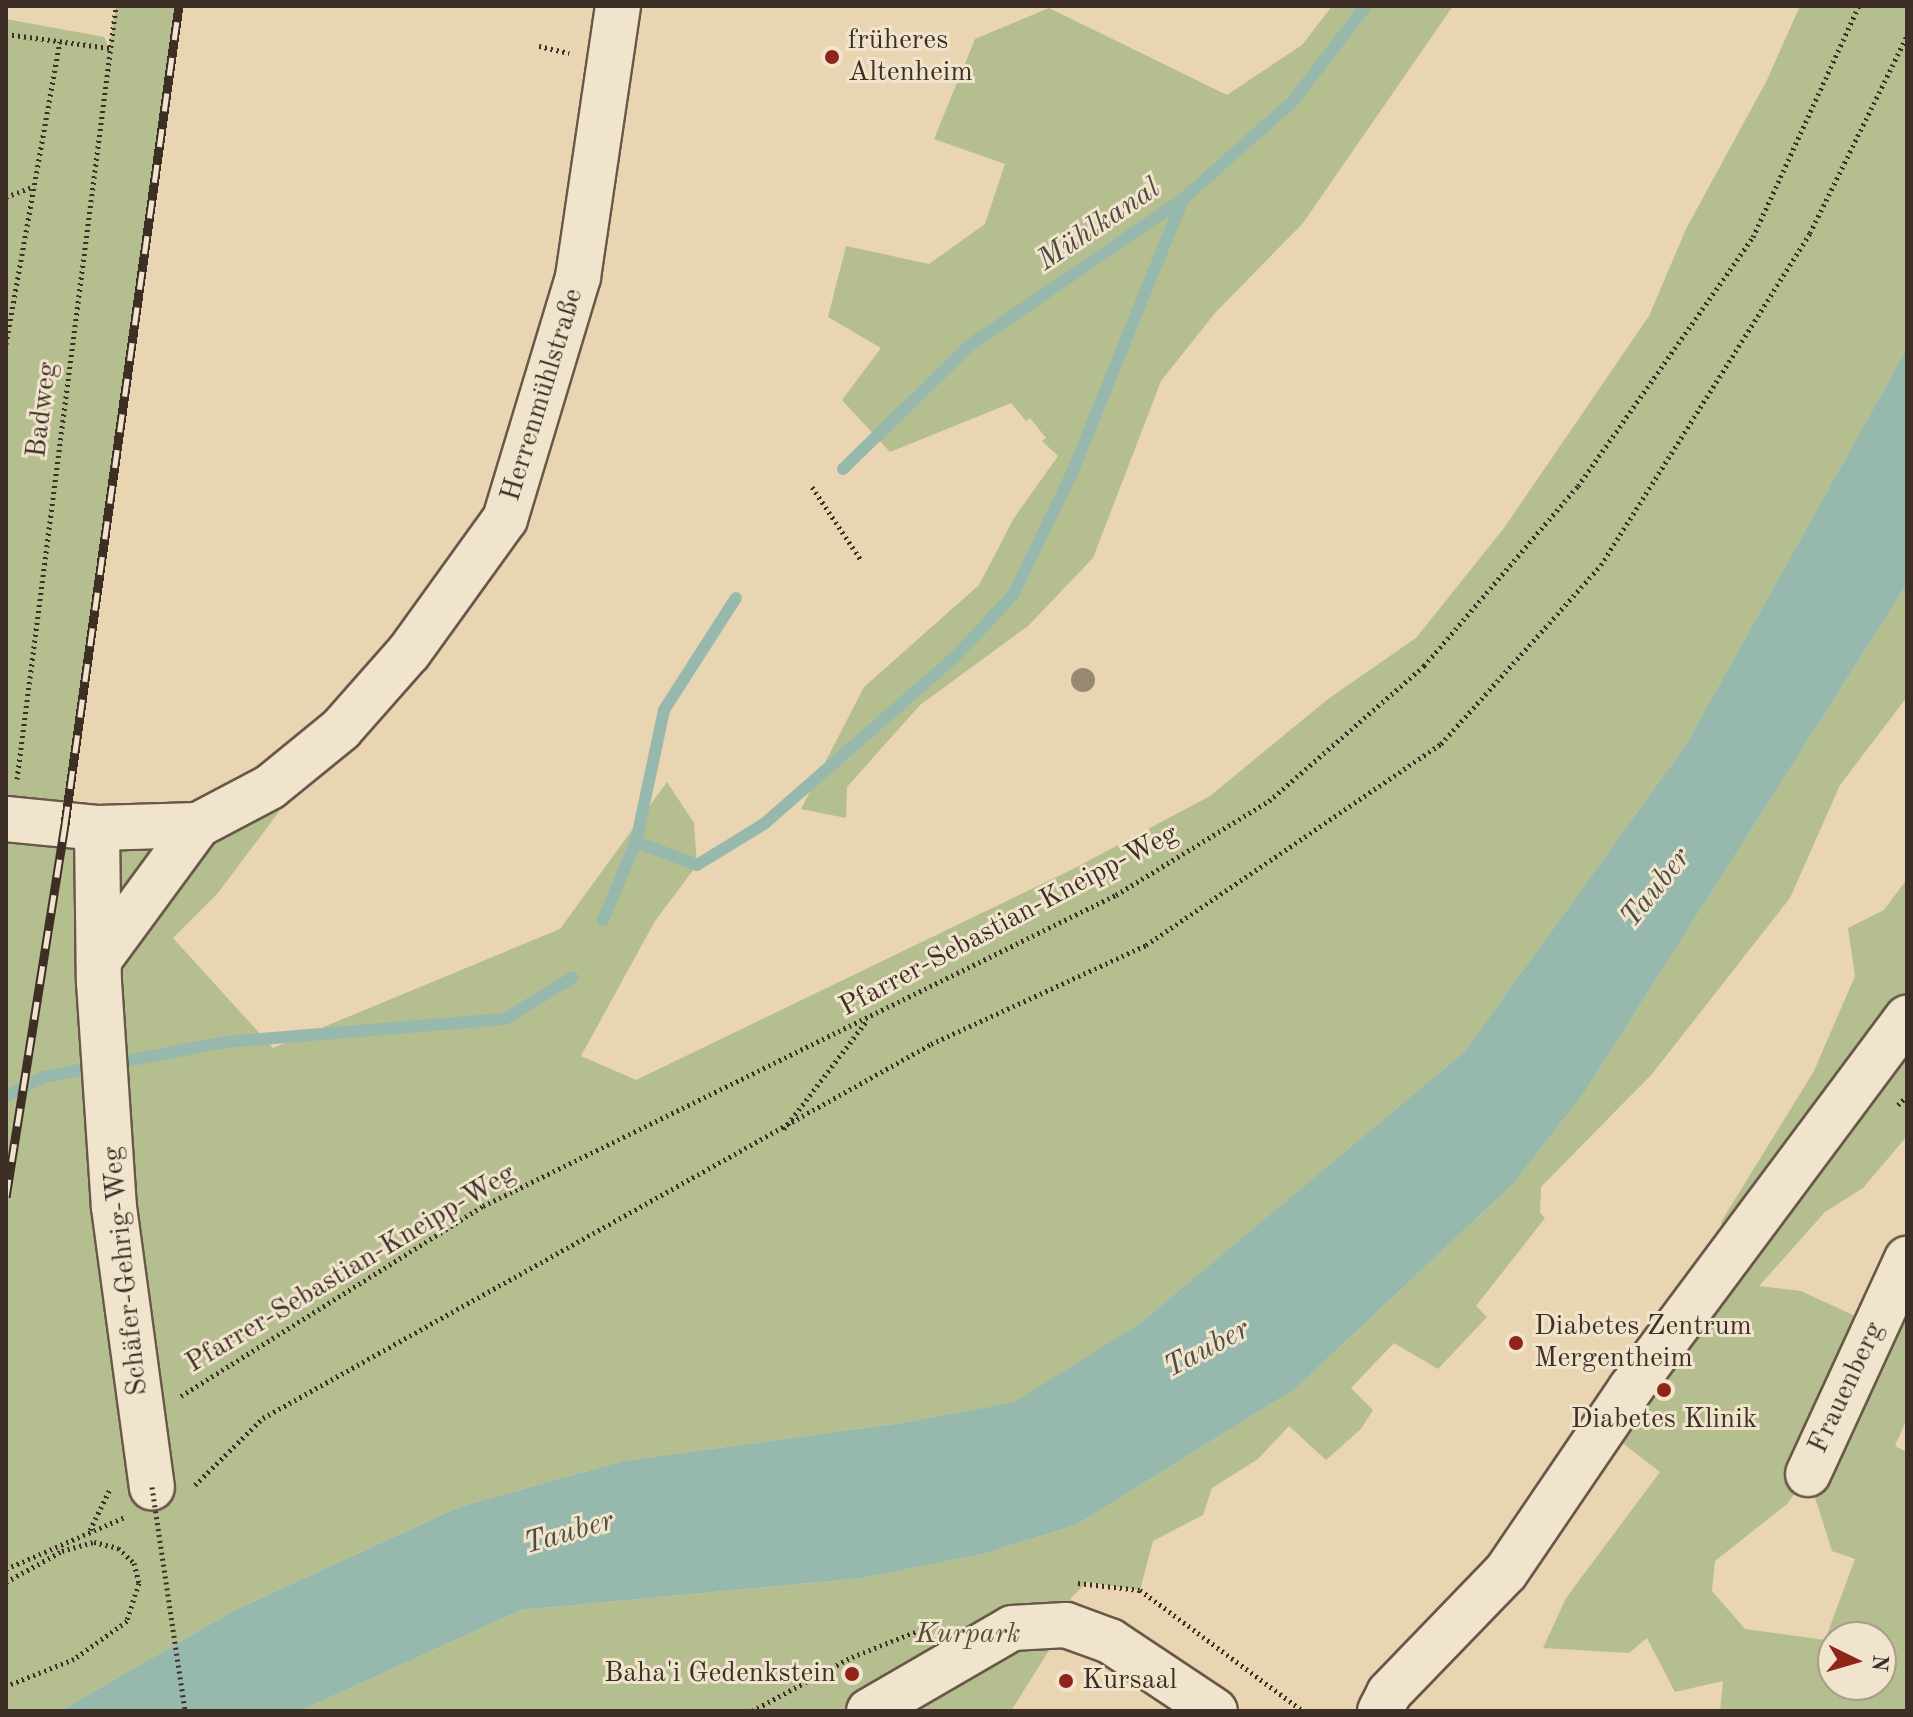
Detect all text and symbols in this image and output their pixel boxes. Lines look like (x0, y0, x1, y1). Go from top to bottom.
place label: früheres Altenheim (848, 24, 973, 90)
marker: früheres Altenheim (823, 48, 841, 66)
water label: Mühlkanal (1031, 171, 1167, 279)
street label: Herrenmühlstraße (495, 285, 591, 505)
street label: Badweg (20, 360, 66, 460)
street label: Pfarrer-Sebastian-Kneipp-Weg (834, 817, 1184, 1025)
water label: Tauber (1613, 841, 1699, 935)
street label: Schäfer-Gehrig-Weg (96, 1145, 156, 1397)
street label: Pfarrer-Sebastian-Kneipp-Weg (180, 1157, 522, 1381)
place label: Diabetes Zentrum Mergentheim (1534, 1310, 1752, 1376)
water label: Tauber (1158, 1312, 1256, 1386)
street label: Frauenberg (1802, 1317, 1892, 1459)
marker: Diabetes Zentrum Mergentheim (1505, 1332, 1527, 1354)
marker: Diabetes Klinik (1655, 1381, 1673, 1399)
place label: Diabetes Klinik (1571, 1403, 1757, 1437)
water label: Tauber (520, 1503, 618, 1563)
park label: Kurpark (915, 1618, 1021, 1652)
north arrow (1817, 1621, 1897, 1701)
text: N (1867, 1654, 1891, 1672)
place label: Baha'i Gedenkstein (604, 1657, 836, 1691)
place label: Kursaal (1082, 1664, 1177, 1698)
marker: Baha'i Gedenkstein (843, 1665, 861, 1683)
marker: Kursaal (1057, 1672, 1075, 1690)

